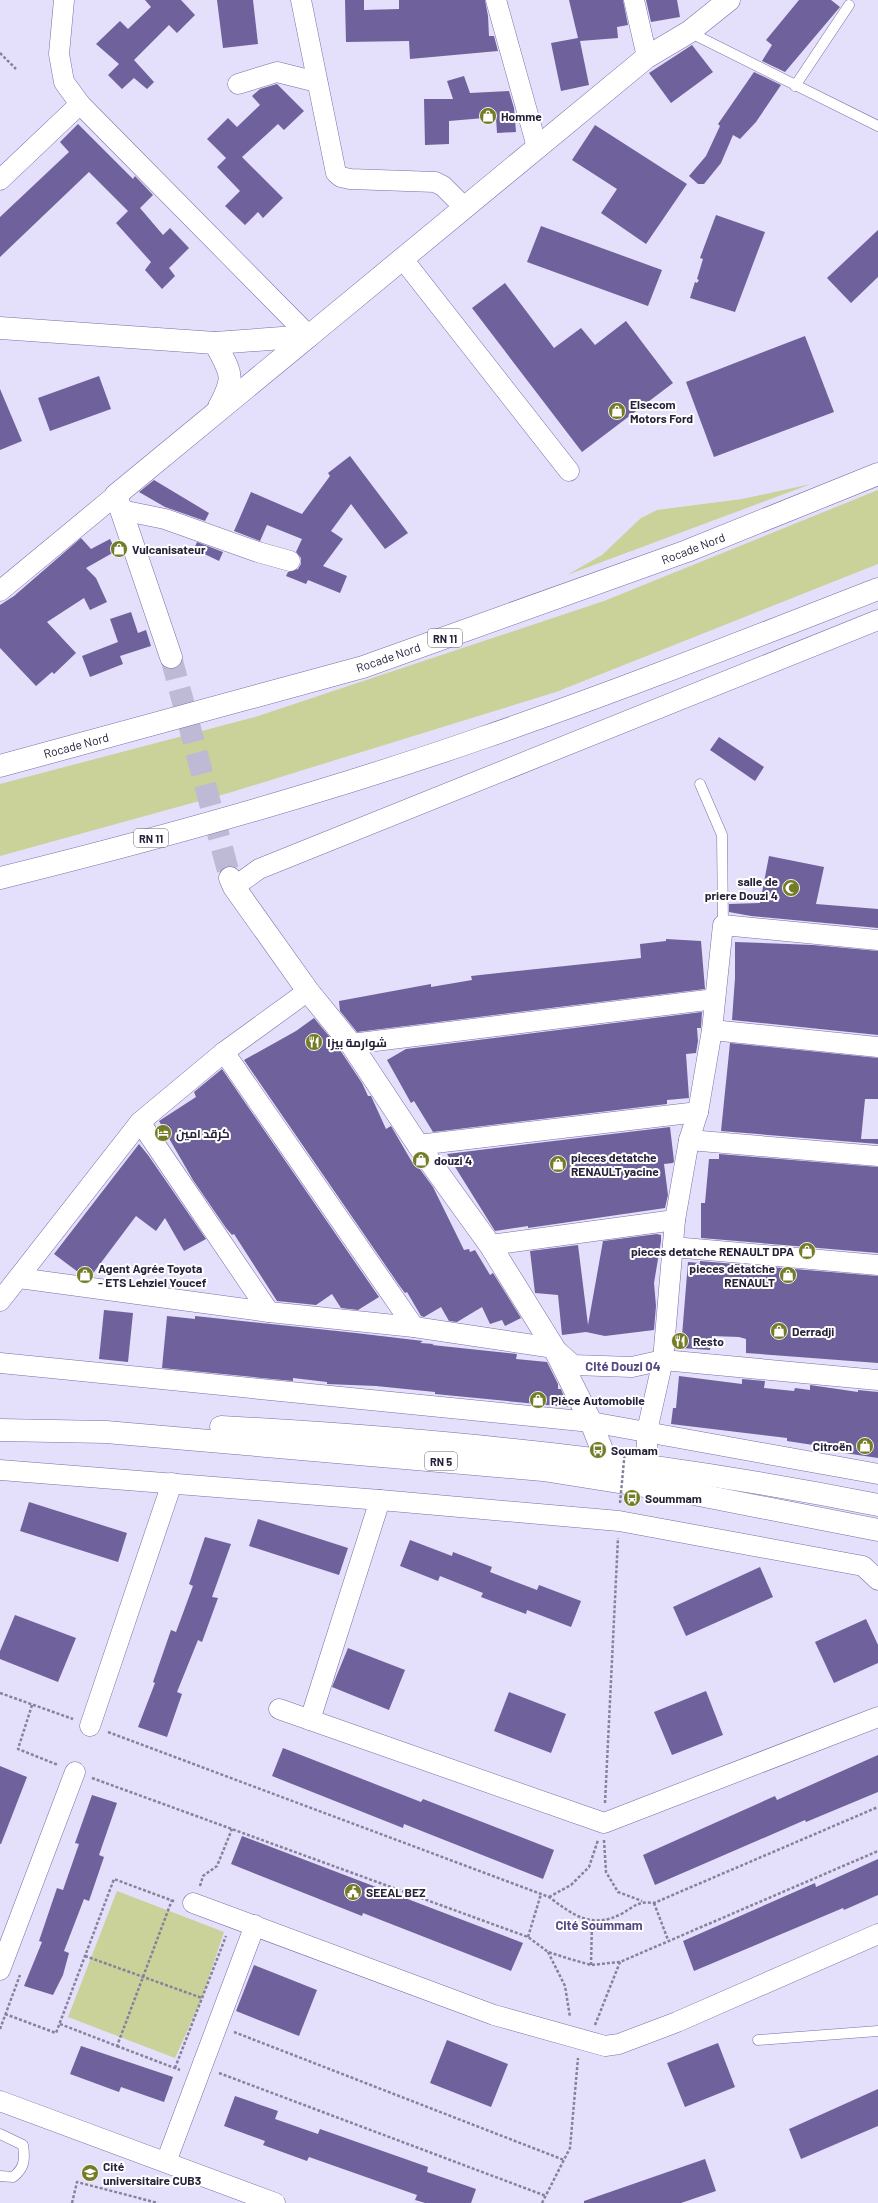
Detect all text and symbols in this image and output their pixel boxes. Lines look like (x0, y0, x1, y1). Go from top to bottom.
shop icon: Homme (478, 106, 498, 126)
place label: Homme (501, 109, 542, 123)
place label: Elsecom Motors Ford (630, 397, 693, 425)
shop icon: Elsecom Motors Ford (607, 401, 627, 421)
street label: Rocade Nord (659, 529, 727, 567)
shop icon: Vulcanisateur (109, 539, 129, 559)
place label: Vulcanisateur (132, 542, 206, 556)
road number: RN 11 (428, 629, 462, 647)
street label: Rocade Nord (354, 639, 422, 675)
street label: Rocade Nord (42, 730, 110, 760)
road number: RN 11 (134, 829, 168, 847)
place label: salle de priere Douzi 4 (705, 874, 778, 902)
mosque icon: salle de priere Douzi 4 (781, 878, 801, 898)
restaurant icon: شوارمة بيزا (304, 1032, 324, 1052)
place label: شوارمة بيزا (327, 1035, 387, 1051)
hotel icon: كرقد امين (153, 1123, 173, 1143)
place label: كرقد امين (176, 1126, 230, 1142)
shop icon: douzi 4 (411, 1150, 431, 1170)
place label: pieces detatche RENAULT yacine (571, 1150, 659, 1178)
place label: douzi 4 (434, 1153, 472, 1167)
shop icon: pieces detatche RENAULT yacine (548, 1154, 568, 1174)
shop icon: pieces detatche RENAULT DPA (797, 1241, 817, 1261)
place label: pieces detatche RENAULT DPA (631, 1244, 794, 1258)
place label: Agent Agrée Toyota - ETS Lehziel Youcef (98, 1261, 207, 1289)
place label: pieces detatche RENAULT (689, 1261, 775, 1289)
shop icon: Agent Agrée Toyota - ETS Lehziel Youcef (75, 1265, 95, 1285)
shop icon: pieces detatche RENAULT (778, 1265, 798, 1285)
shop icon: Derradji (769, 1321, 789, 1341)
place label: Derradji (792, 1324, 834, 1338)
restaurant icon: Resto (670, 1331, 690, 1351)
place label: Resto (693, 1334, 724, 1348)
district label: Cité Douzi 04 (585, 1358, 661, 1374)
shop icon: Pièce Automobile (528, 1390, 548, 1410)
place label: Pièce Automobile (551, 1393, 645, 1407)
shop icon: Citroën (855, 1436, 875, 1456)
place label: Citroën (813, 1439, 852, 1453)
bus stop icon: Soumam (588, 1440, 608, 1460)
place label: Soumam (611, 1443, 658, 1457)
road number: RN 5 (425, 1452, 457, 1470)
bus stop icon: Soummam (622, 1488, 642, 1508)
place label: Soummam (645, 1491, 702, 1505)
public building icon: SEEAL BEZ (343, 1882, 363, 1902)
place label: SEEAL BEZ (366, 1885, 426, 1899)
district label: Cité Soummam (555, 1917, 643, 1933)
place label: Cité universitaire CUB3 (103, 2159, 201, 2187)
school or university icon: Cité universitaire CUB3 (80, 2163, 100, 2183)

